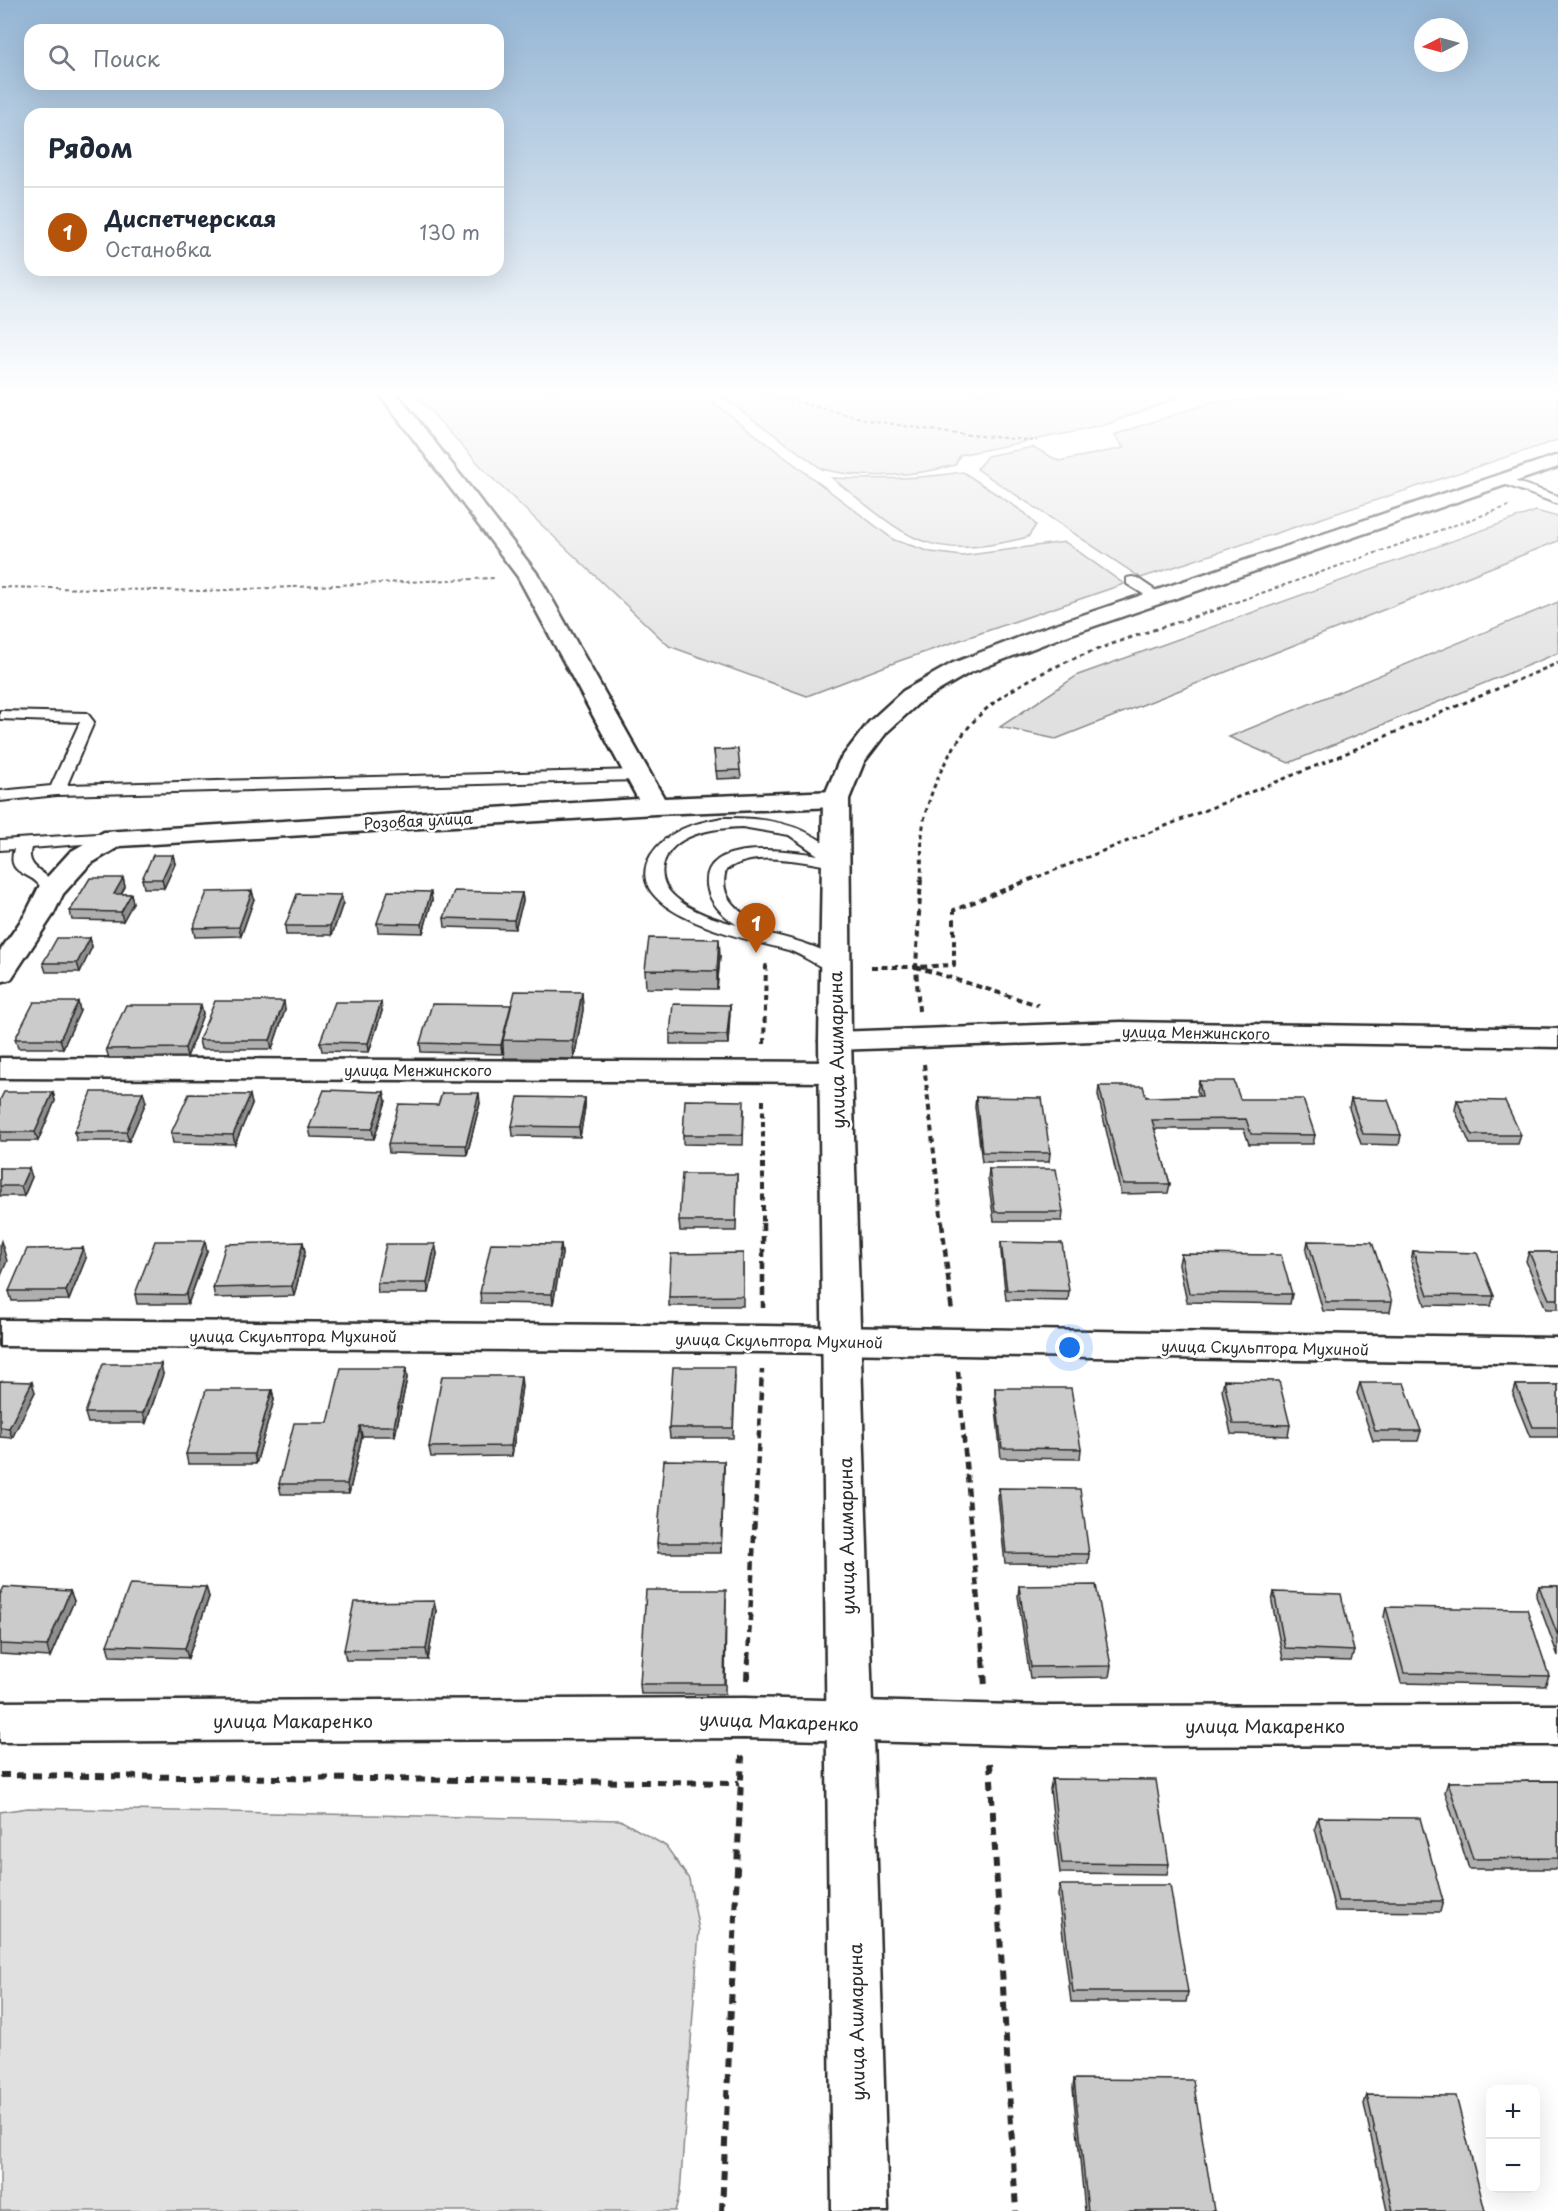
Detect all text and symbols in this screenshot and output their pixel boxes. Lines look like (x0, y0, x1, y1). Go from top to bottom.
north arrow (1414, 18, 1468, 72)
search box (24, 24, 504, 90)
icon: search (45, 41, 78, 74)
text: Поиск (93, 41, 160, 74)
text: Рядом (48, 128, 133, 167)
text: Диспетчерская (105, 201, 276, 234)
text: 1 (63, 217, 72, 247)
text: 130 m (420, 217, 480, 247)
text: Остановка (105, 234, 211, 264)
street label: Розовая улица (363, 806, 474, 834)
pin: 1 (736, 904, 776, 953)
street label: улица Ашмарина (821, 970, 851, 1129)
street label: улица Менжинского (1122, 1019, 1270, 1045)
street label: улица Менжинского (344, 1058, 492, 1081)
street label: улица Скульптора Мухиной (189, 1324, 397, 1347)
street label: улица Скульптора Мухиной (675, 1327, 883, 1353)
your location (1055, 1333, 1084, 1362)
street label: улица Скульптора Мухиной (1161, 1334, 1369, 1360)
street label: улица Ашмарина (831, 1456, 861, 1615)
street label: улица Макаренко (699, 1705, 859, 1737)
street label: улица Макаренко (213, 1707, 373, 1734)
street label: улица Макаренко (1185, 1712, 1345, 1739)
street label: улица Ашмарина (841, 1942, 871, 2101)
map controls (1486, 2085, 1540, 2193)
button: + (1486, 2085, 1540, 2139)
button: − (1486, 2139, 1540, 2193)

